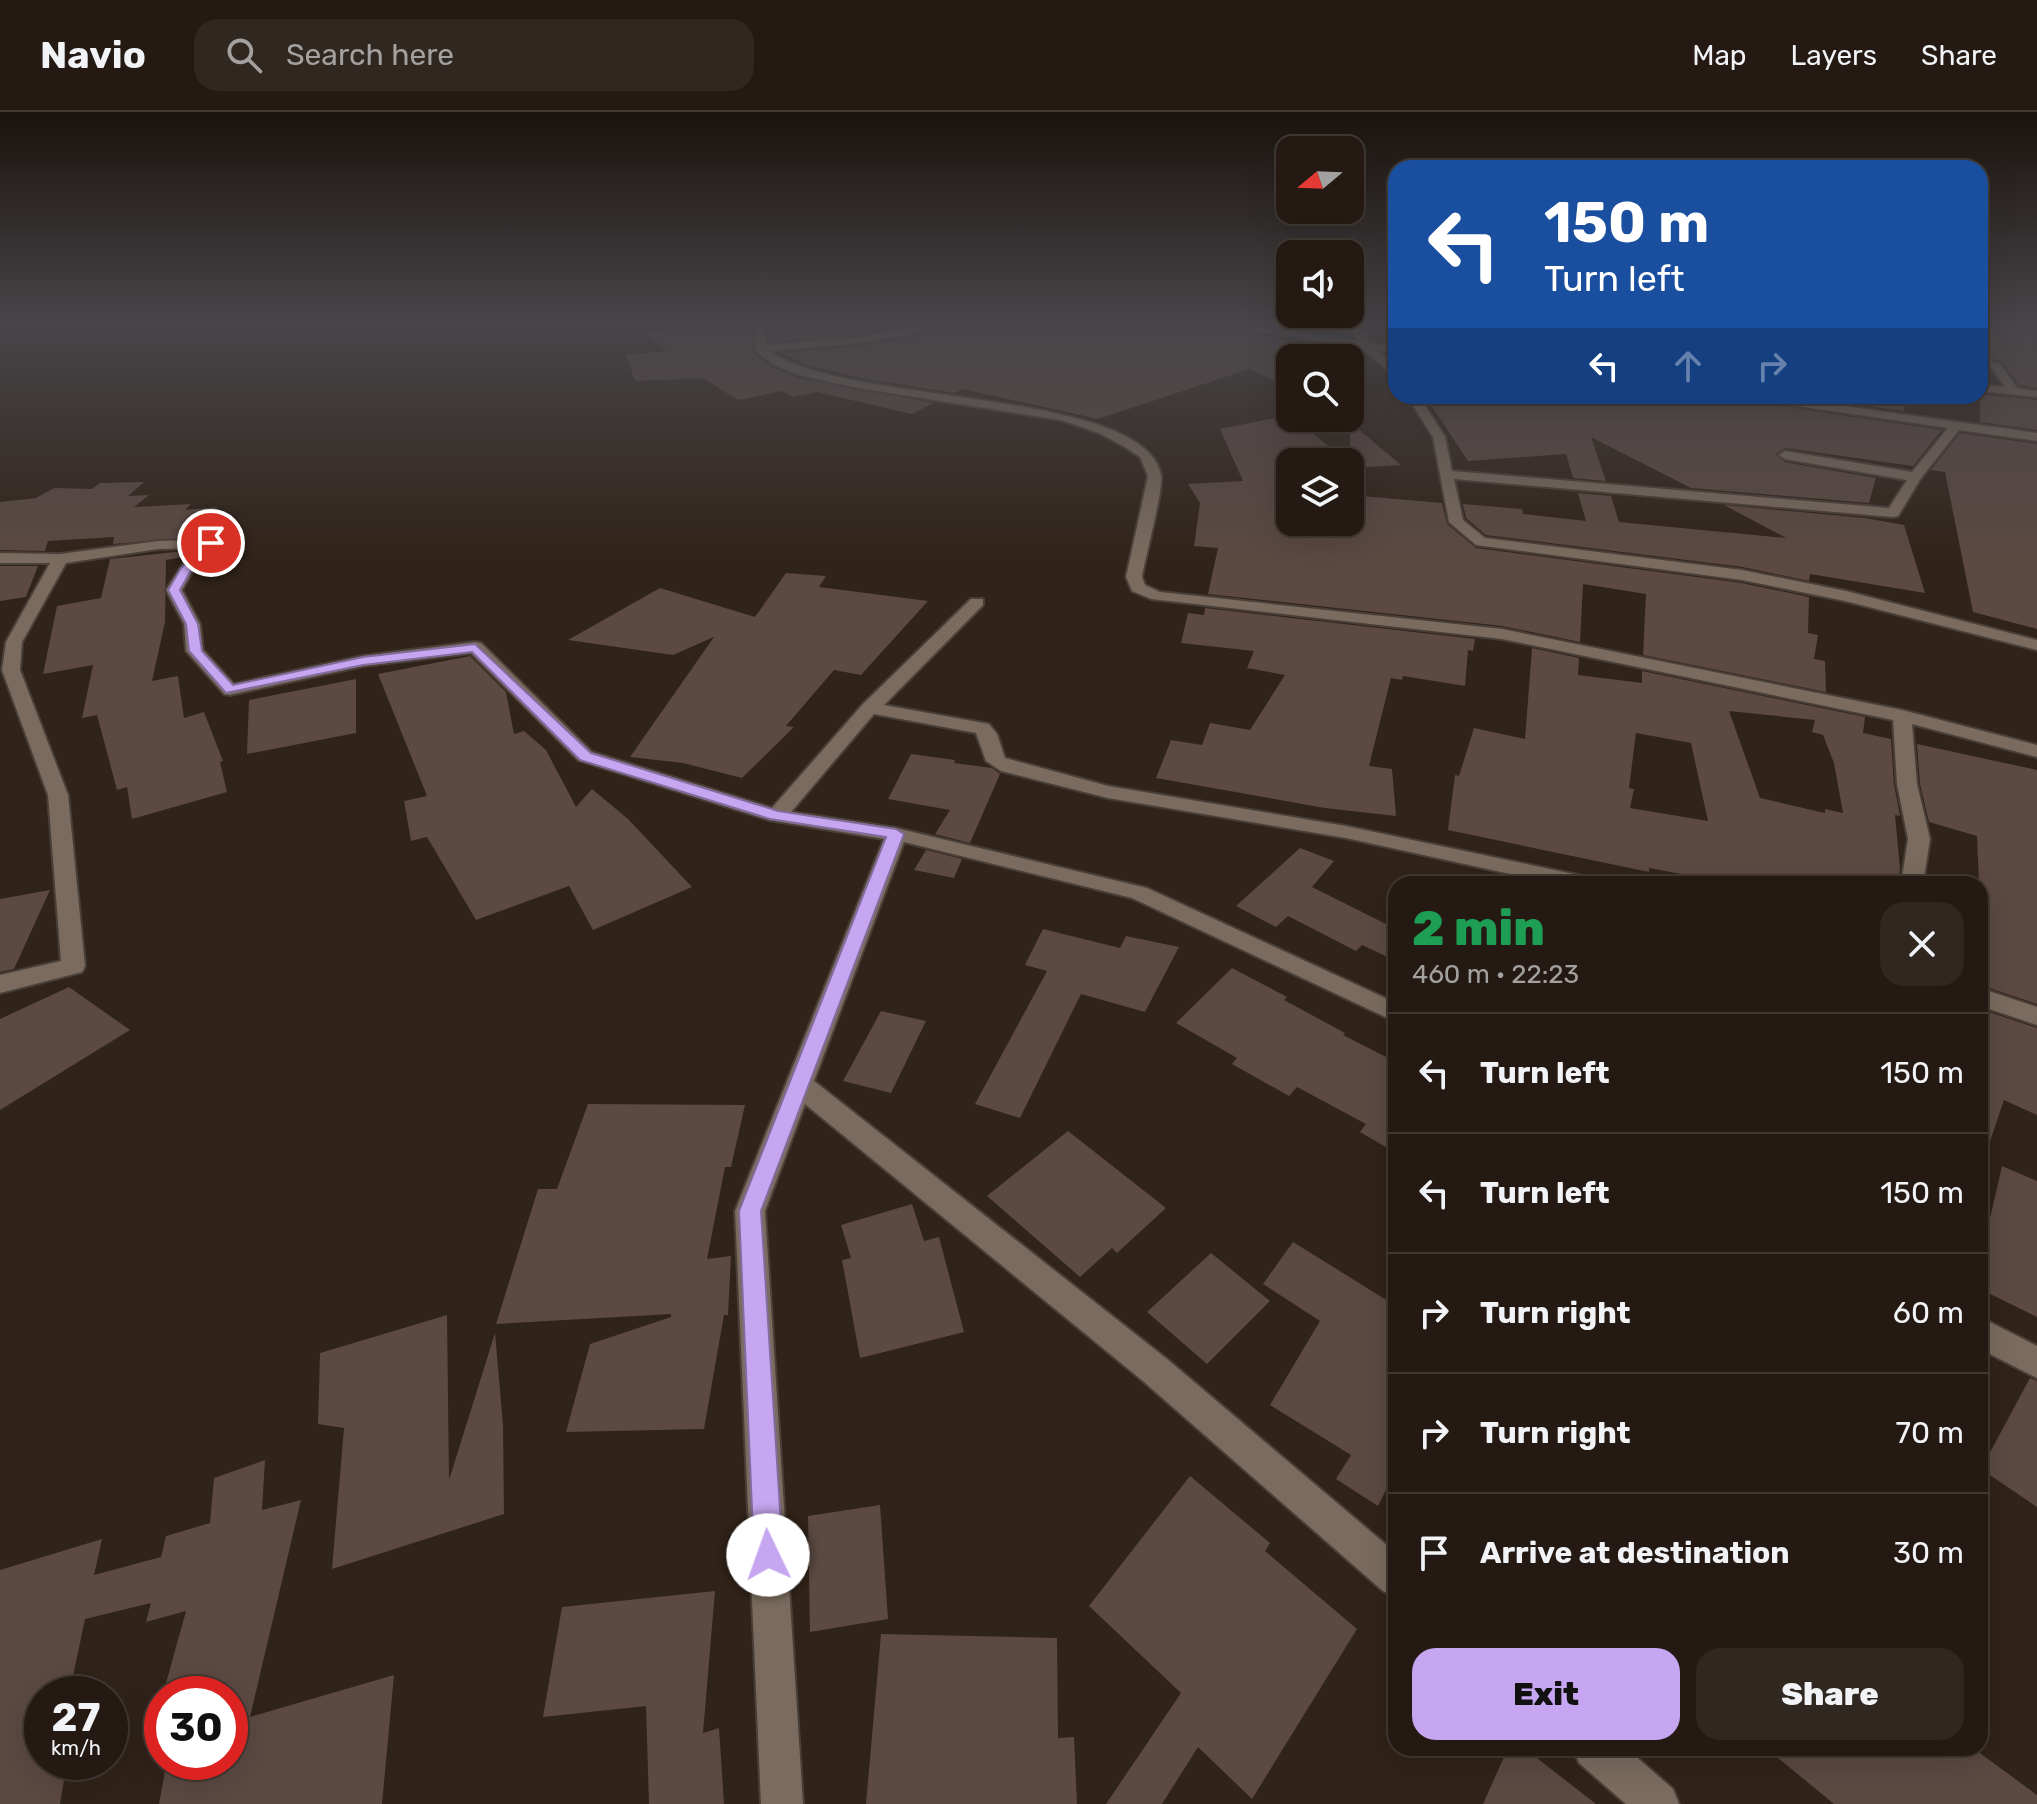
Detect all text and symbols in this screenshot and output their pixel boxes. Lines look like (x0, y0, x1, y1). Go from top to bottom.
search box (194, 19, 754, 91)
text: Navio (40, 32, 146, 78)
icon: search (222, 33, 266, 77)
text: Search here (286, 37, 454, 73)
text: Map (1692, 39, 1747, 72)
text: Layers (1791, 39, 1877, 72)
text: Share (1921, 39, 1997, 72)
north arrow (1276, 136, 1364, 224)
map controls (1276, 136, 1364, 536)
text: 150 m (1544, 190, 1709, 256)
icon: left (1412, 192, 1516, 296)
button: sound (1276, 240, 1364, 328)
text: Turn left (1544, 257, 1685, 300)
button: search (1276, 344, 1364, 432)
icon: left (1582, 344, 1626, 388)
icon: ahead (1666, 344, 1710, 388)
icon: right (1750, 344, 1794, 388)
button: layers (1276, 448, 1364, 536)
pin (177, 509, 245, 577)
icon: arrive (189, 521, 233, 565)
text: 2 min (1412, 900, 1545, 957)
button: close (1880, 902, 1964, 986)
text: 460 m · 22:23 (1412, 959, 1579, 990)
icon: left (1412, 1051, 1456, 1095)
text: Turn left (1480, 1055, 1610, 1091)
text: 150 m (1880, 1055, 1964, 1091)
icon: left (1412, 1171, 1456, 1215)
text: Turn left (1480, 1175, 1610, 1211)
text: 150 m (1880, 1175, 1964, 1211)
icon: right (1412, 1291, 1456, 1335)
text: Turn right (1480, 1295, 1631, 1331)
text: 60 m (1893, 1295, 1964, 1331)
icon: right (1412, 1411, 1456, 1455)
text: Turn right (1480, 1415, 1631, 1451)
text: 70 m (1896, 1415, 1964, 1451)
position arrow (726, 1513, 810, 1597)
icon: arrive (1412, 1531, 1456, 1575)
text: Arrive at destination (1480, 1535, 1790, 1571)
text: 30 m (1893, 1535, 1964, 1571)
button: Exit (1412, 1648, 1680, 1740)
button: Share (1696, 1648, 1964, 1740)
speed limit sign: 30 (144, 1676, 248, 1780)
text: 27 (52, 1694, 100, 1741)
text: km/h (51, 1736, 101, 1760)

